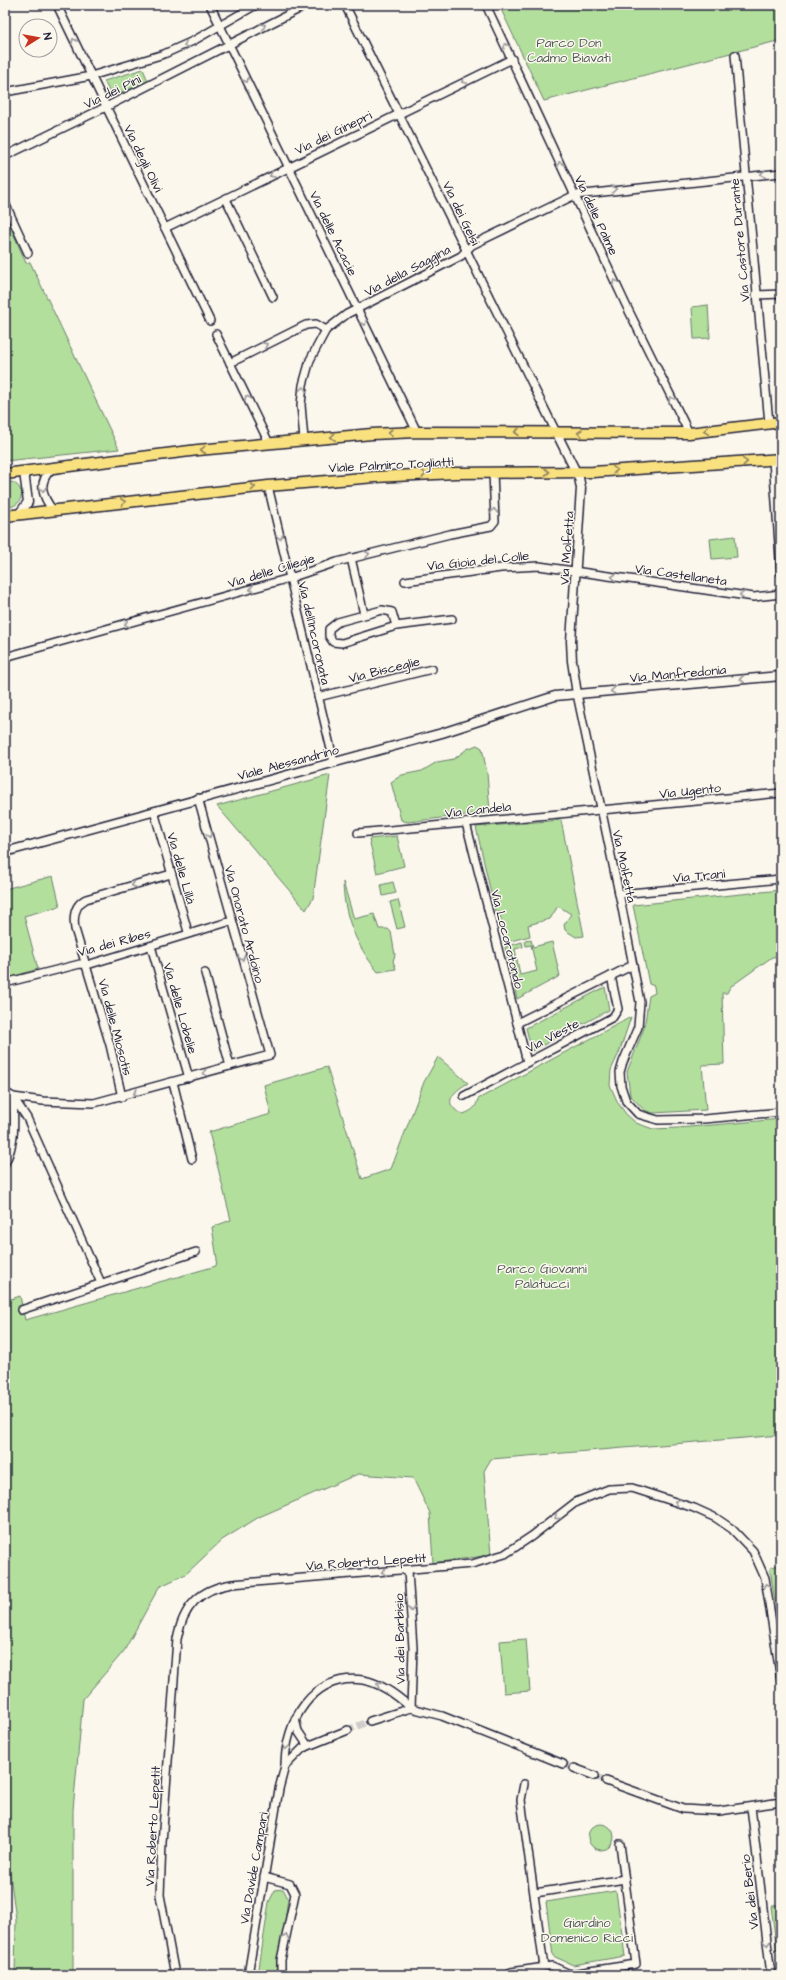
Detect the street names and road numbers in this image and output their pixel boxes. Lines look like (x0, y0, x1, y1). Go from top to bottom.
street label: Via dei Pini (81, 70, 144, 113)
street label: Via dei Ginepri (292, 106, 375, 159)
street label: Via degli Olivi (118, 122, 167, 196)
street label: Via delle Palme (570, 173, 622, 258)
street label: Via Castore Durante (726, 177, 754, 302)
street label: Via dei Gelsi (438, 178, 484, 249)
street label: Via delle Acacie (305, 188, 361, 279)
street label: Via della Saggina (361, 240, 454, 302)
street label: Viale Palmiro Togliatti (328, 453, 454, 478)
street label: Via Molfetta (555, 510, 579, 586)
street label: Via Gioia del Colle (426, 547, 530, 575)
street label: Via delle Ciliegie (226, 549, 317, 594)
street label: Via Castellaneta (634, 560, 728, 590)
street label: Via dell'Incoronata (293, 580, 335, 687)
street label: Via Bisceglie (347, 652, 422, 688)
street label: Via Manfredonia (629, 661, 727, 687)
street label: Viale Alessandrino (236, 741, 342, 785)
street label: Via Ugento (658, 779, 723, 804)
street label: Via Candela (444, 798, 513, 822)
street label: Via Molfetta (608, 828, 641, 905)
street label: Via delle Lillà (162, 830, 200, 907)
street label: Via Onorato Ardoino (220, 863, 269, 986)
street label: Via Trani (672, 865, 726, 887)
street label: Via Locorotondo (486, 888, 528, 991)
street label: Via dei Ribes (76, 924, 153, 961)
street label: Via delle Lobelie (158, 961, 202, 1056)
street label: Via delle Miosotis (93, 977, 137, 1078)
street label: Via Vieste (523, 1014, 582, 1057)
street label: Via Roberto Lepetit (305, 1549, 428, 1575)
street label: Via dei Barbisio (390, 1593, 410, 1685)
street label: Via Roberto Lepetit (141, 1765, 165, 1887)
street label: Via Davide Campari (235, 1811, 273, 1926)
street label: Via dei Berio (736, 1853, 764, 1930)

